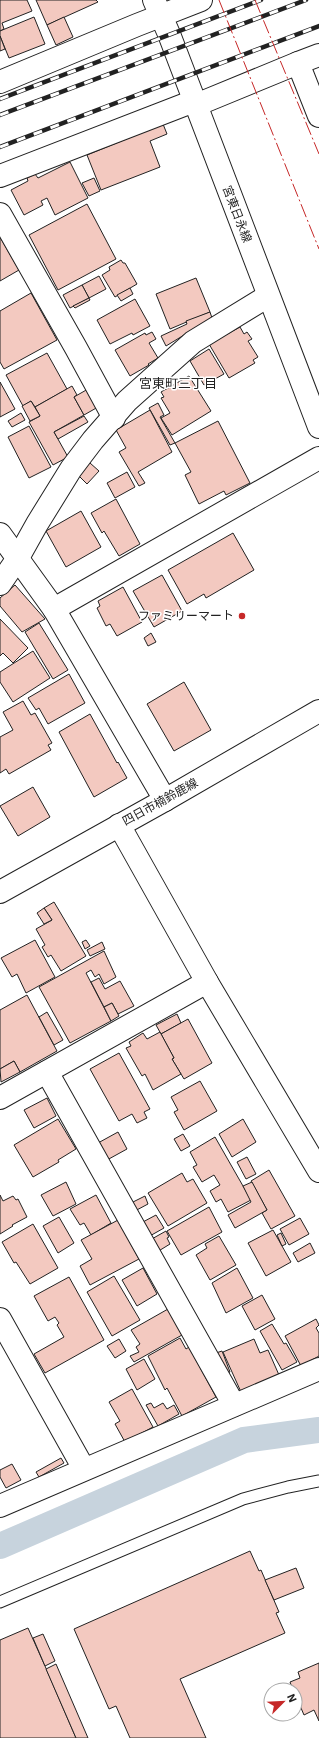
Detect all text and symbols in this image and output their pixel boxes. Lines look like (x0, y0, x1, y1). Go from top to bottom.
street label: 宮東日永線 (220, 183, 255, 245)
district label: 宮東町三丁目 (139, 375, 217, 392)
place label: ファミリーマート (138, 608, 234, 623)
marker: ファミリーマート (237, 611, 247, 621)
street label: 四日市楠鈴鹿線 (119, 775, 200, 828)
north arrow (263, 1682, 303, 1722)
text: N (284, 1691, 300, 1704)

